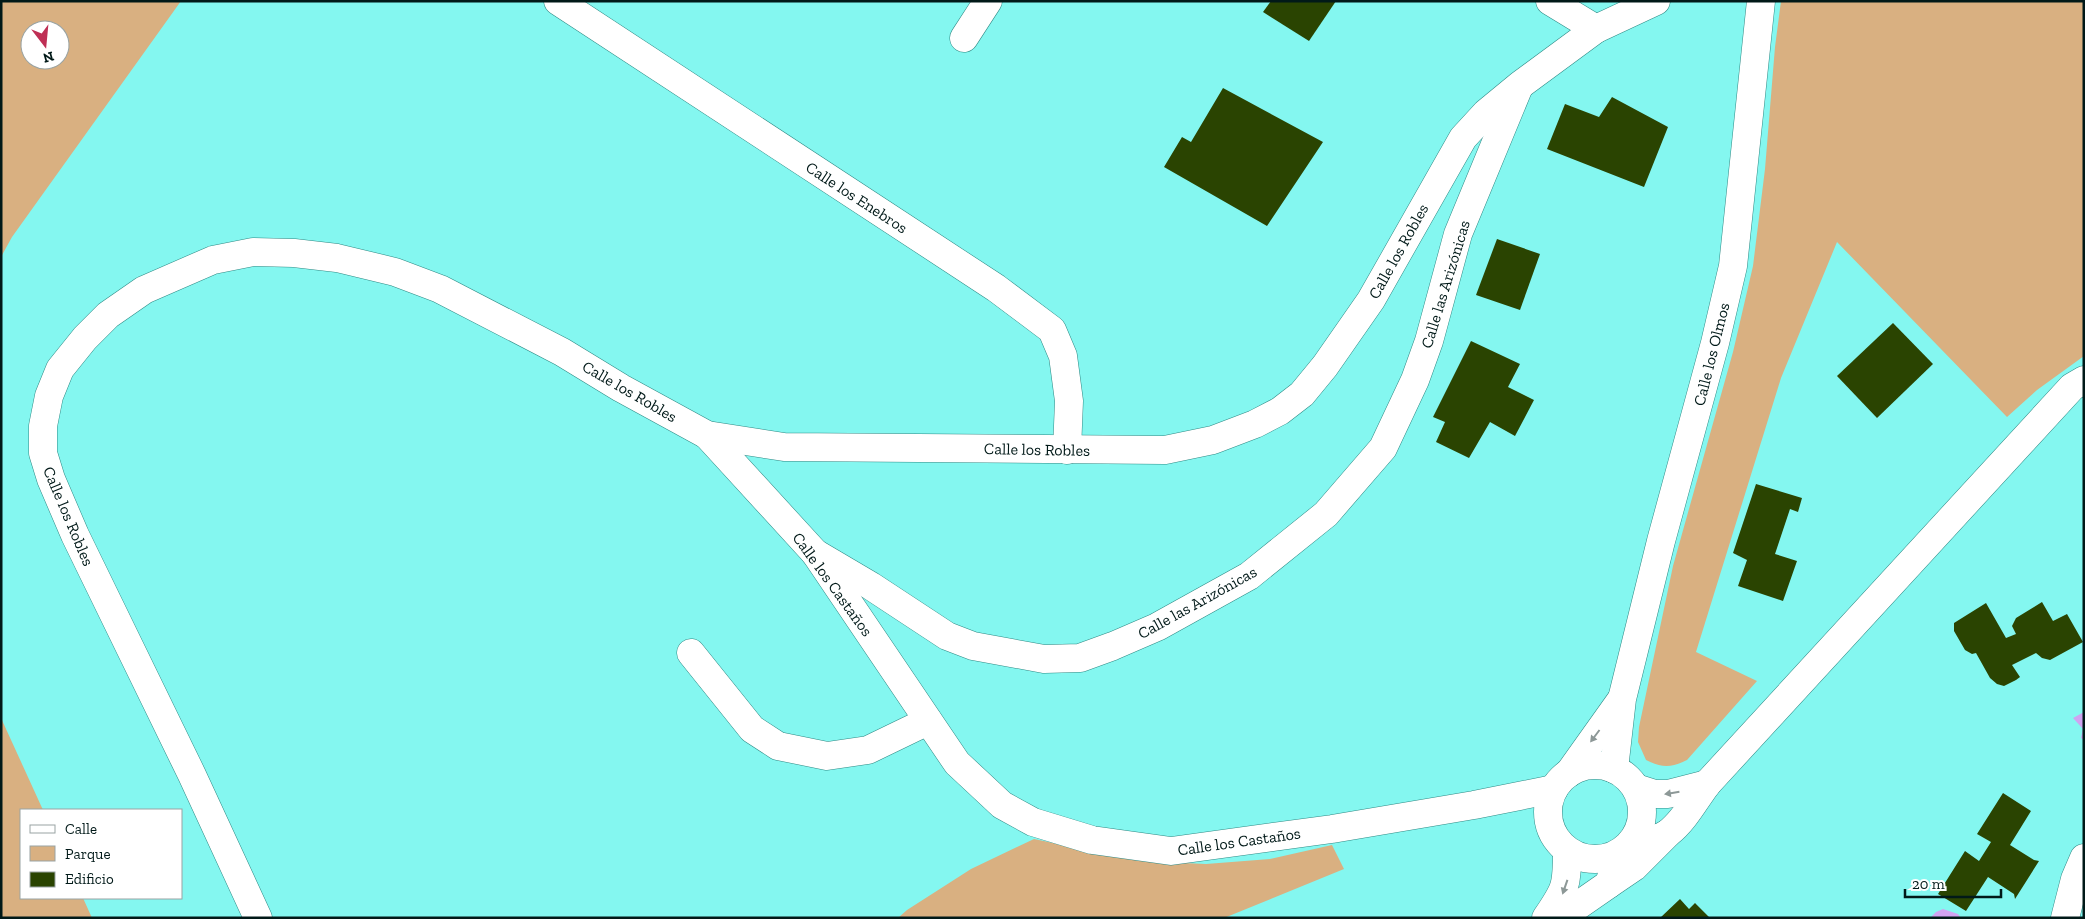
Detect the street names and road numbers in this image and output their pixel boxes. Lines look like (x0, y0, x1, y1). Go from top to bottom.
street label: Calle los Enebros (802, 157, 911, 237)
street label: Calle los Robles (1364, 200, 1432, 302)
street label: Calle las Arizónicas (1417, 218, 1474, 350)
street label: Calle los Olmos (1689, 301, 1733, 408)
street label: Calle los Robles (579, 357, 680, 426)
street label: Calle los Robles (984, 439, 1090, 460)
street label: Calle los Robles (39, 464, 98, 569)
street label: Calle los Castaños (788, 529, 877, 640)
street label: Calle las Arizónicas (1135, 562, 1260, 643)
street label: Calle los Castaños (1176, 823, 1302, 860)

